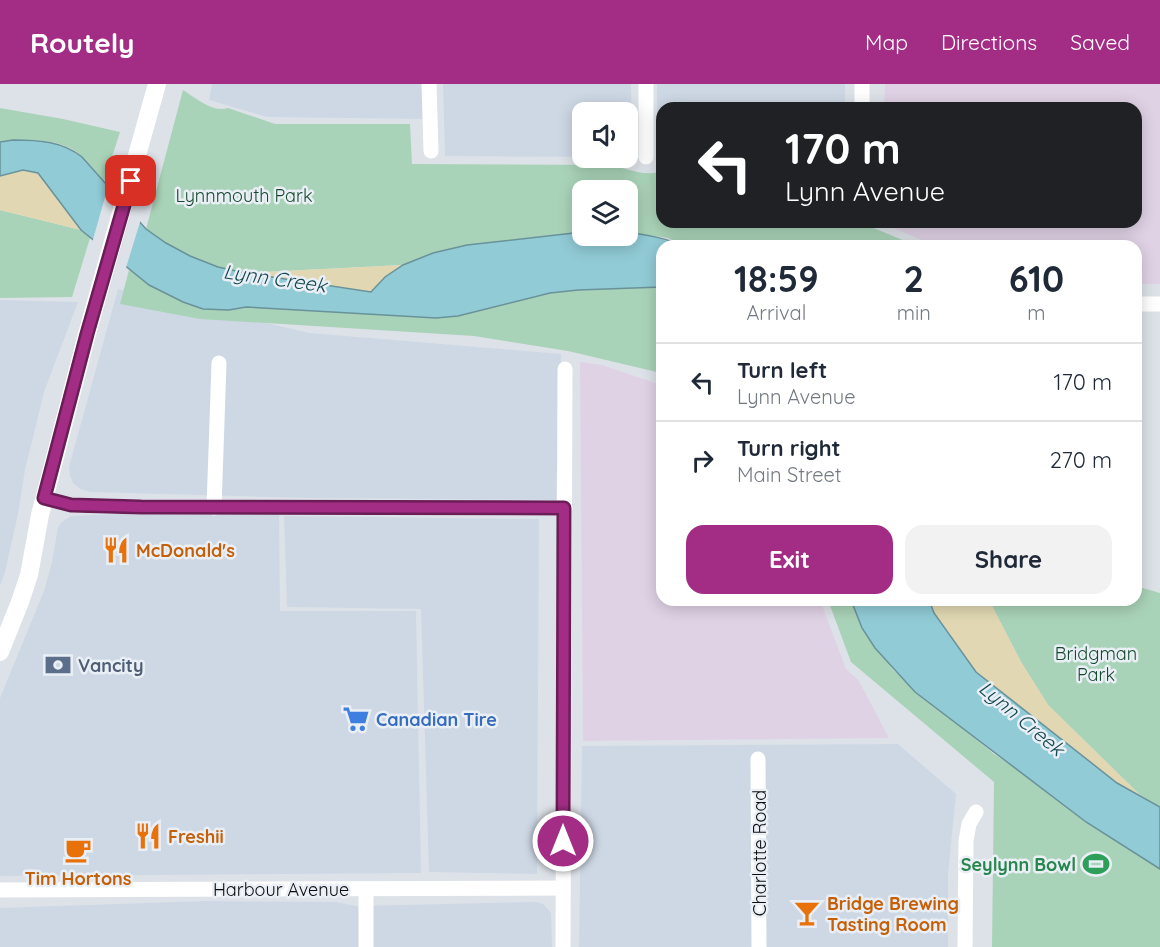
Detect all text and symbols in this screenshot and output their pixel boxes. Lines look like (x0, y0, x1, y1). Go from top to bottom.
text: Routely (30, 25, 134, 60)
text: Map (865, 29, 908, 55)
text: Directions (941, 29, 1037, 55)
text: Saved (1070, 29, 1130, 55)
map controls (572, 102, 638, 246)
button: sound (572, 102, 638, 168)
text: 170 m (785, 122, 901, 175)
icon: left (686, 126, 764, 204)
pin (105, 155, 156, 206)
icon: arrive (114, 164, 147, 197)
text: Lynn Avenue (785, 174, 945, 208)
button: layers (572, 180, 638, 246)
park label: Lynnmouth Park (175, 184, 313, 207)
text: 18:59 (734, 256, 819, 301)
text: 2 (903, 256, 924, 301)
text: 610 (1009, 256, 1064, 301)
water label: Lynn Creek (222, 258, 330, 298)
text: Arrival (746, 300, 806, 325)
text: min (897, 300, 931, 325)
text: m (1027, 300, 1045, 325)
text: Turn left (737, 356, 827, 384)
icon: left (686, 366, 719, 399)
text: 170 m (1053, 368, 1112, 396)
text: Lynn Avenue (737, 384, 856, 409)
text: Turn right (737, 434, 841, 462)
icon: right (686, 444, 719, 477)
text: 270 m (1050, 446, 1112, 474)
text: Main Street (737, 462, 842, 487)
button: Exit (686, 525, 893, 594)
button: Share (905, 525, 1112, 594)
restaurant icon: McDonald's (101, 535, 131, 565)
place label: McDonald's (136, 539, 235, 562)
park label: Bridgman Park (1055, 642, 1137, 686)
bank icon: Vancity (43, 650, 73, 680)
place label: Vancity (78, 654, 144, 677)
water label: Lynn Creek (974, 675, 1072, 762)
supermarket icon: Canadian Tire (341, 704, 371, 734)
place label: Canadian Tire (376, 708, 497, 731)
street label: Charlotte Road (748, 790, 771, 916)
position arrow (531, 809, 595, 873)
restaurant icon: Freshii (133, 821, 163, 851)
place label: Freshii (168, 825, 224, 848)
cafe icon: Tim Hortons (63, 835, 93, 865)
sports icon: Seylynn Bowl (1081, 849, 1111, 879)
place label: Seylynn Bowl (961, 853, 1076, 876)
place label: Tim Hortons (24, 867, 132, 890)
street label: Harbour Avenue (213, 878, 349, 901)
place label: Bridge Brewing Tasting Room (827, 892, 959, 936)
bar icon: Bridge Brewing Tasting Room (792, 898, 822, 928)

